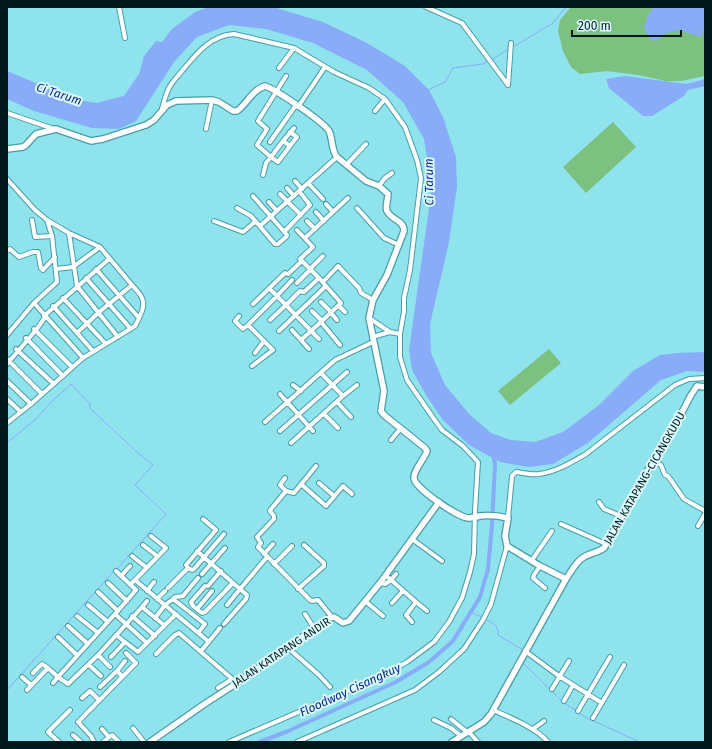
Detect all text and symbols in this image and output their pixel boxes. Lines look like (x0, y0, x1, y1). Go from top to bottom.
scale bar (572, 12, 681, 38)
text: 200 m (578, 19, 611, 33)
water label: Ci Tarum (34, 80, 84, 108)
water label: Ci Tarum (422, 158, 436, 206)
street label: JALAN KATAPANG-CICANGKUDU (601, 410, 688, 547)
street label: JALAN KATAPANG ANDIR (230, 614, 333, 690)
water label: Floodway Cisangkuy (297, 660, 404, 720)

